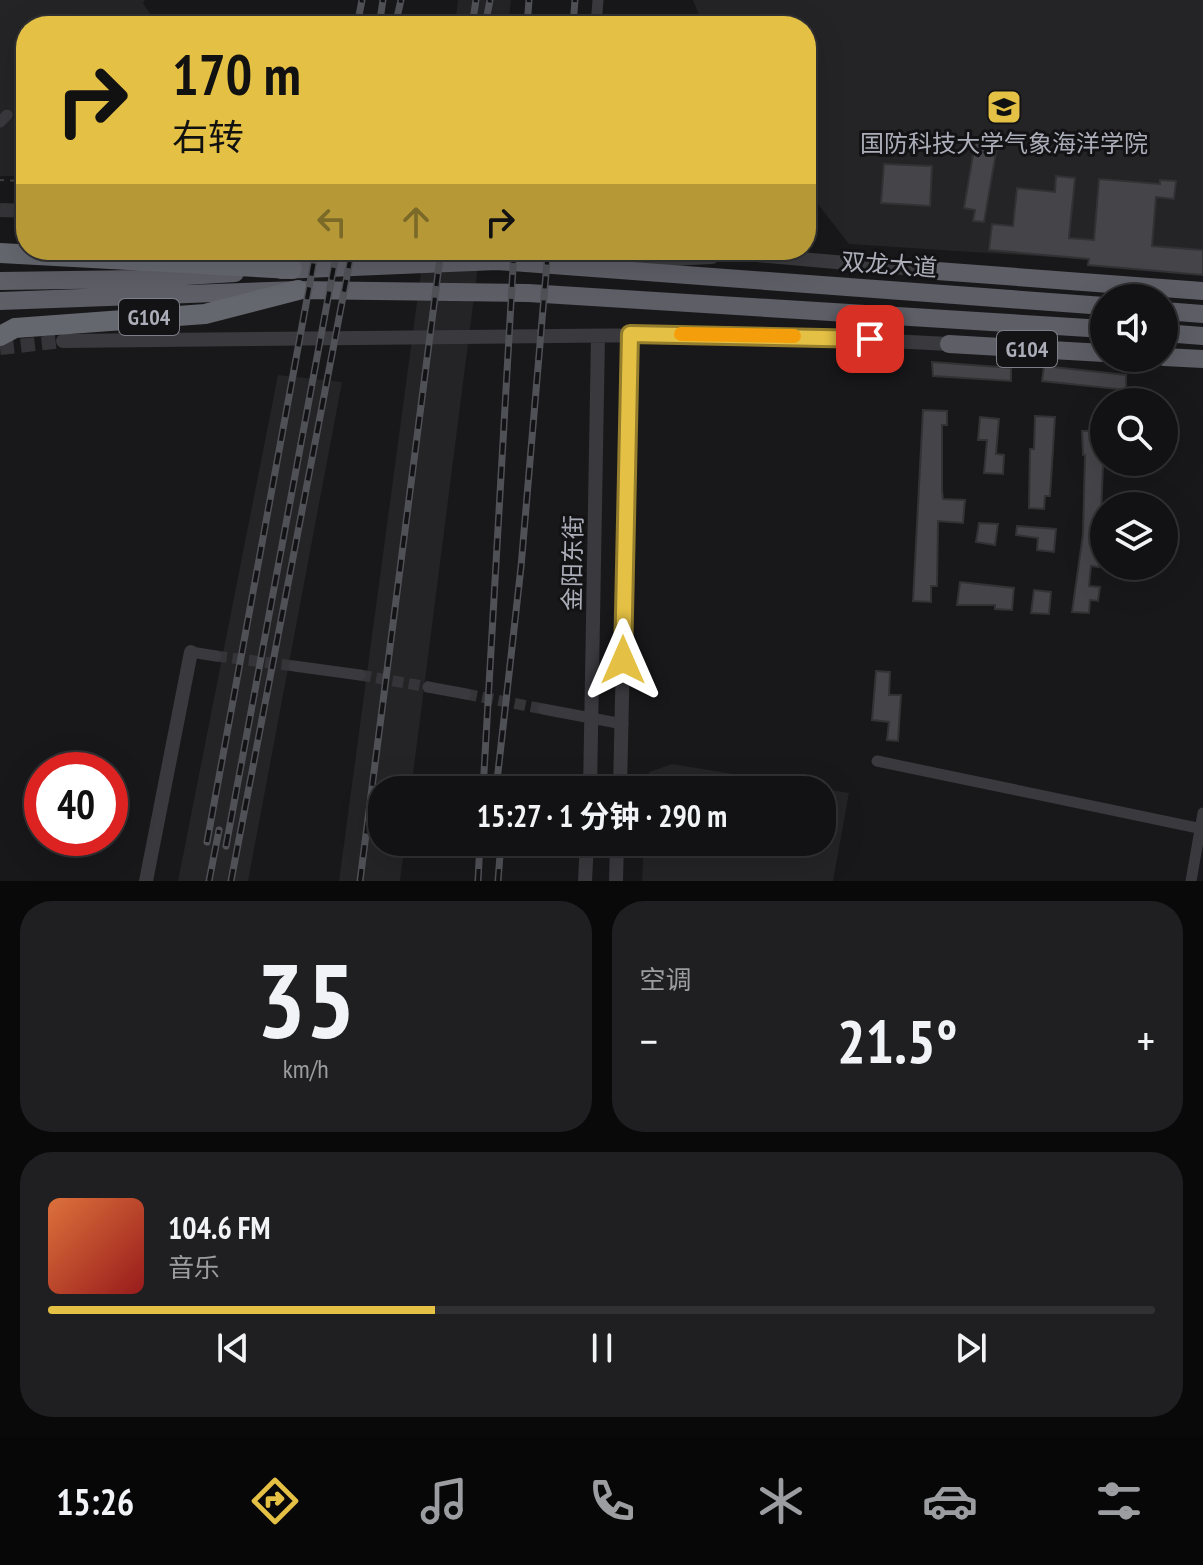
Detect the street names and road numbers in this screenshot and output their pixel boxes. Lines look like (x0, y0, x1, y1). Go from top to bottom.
street label: 双龙大道 (840, 246, 938, 283)
road number: G104 (119, 299, 179, 335)
road number: G104 (997, 331, 1057, 367)
street label: 金阳东街 (556, 515, 589, 611)

